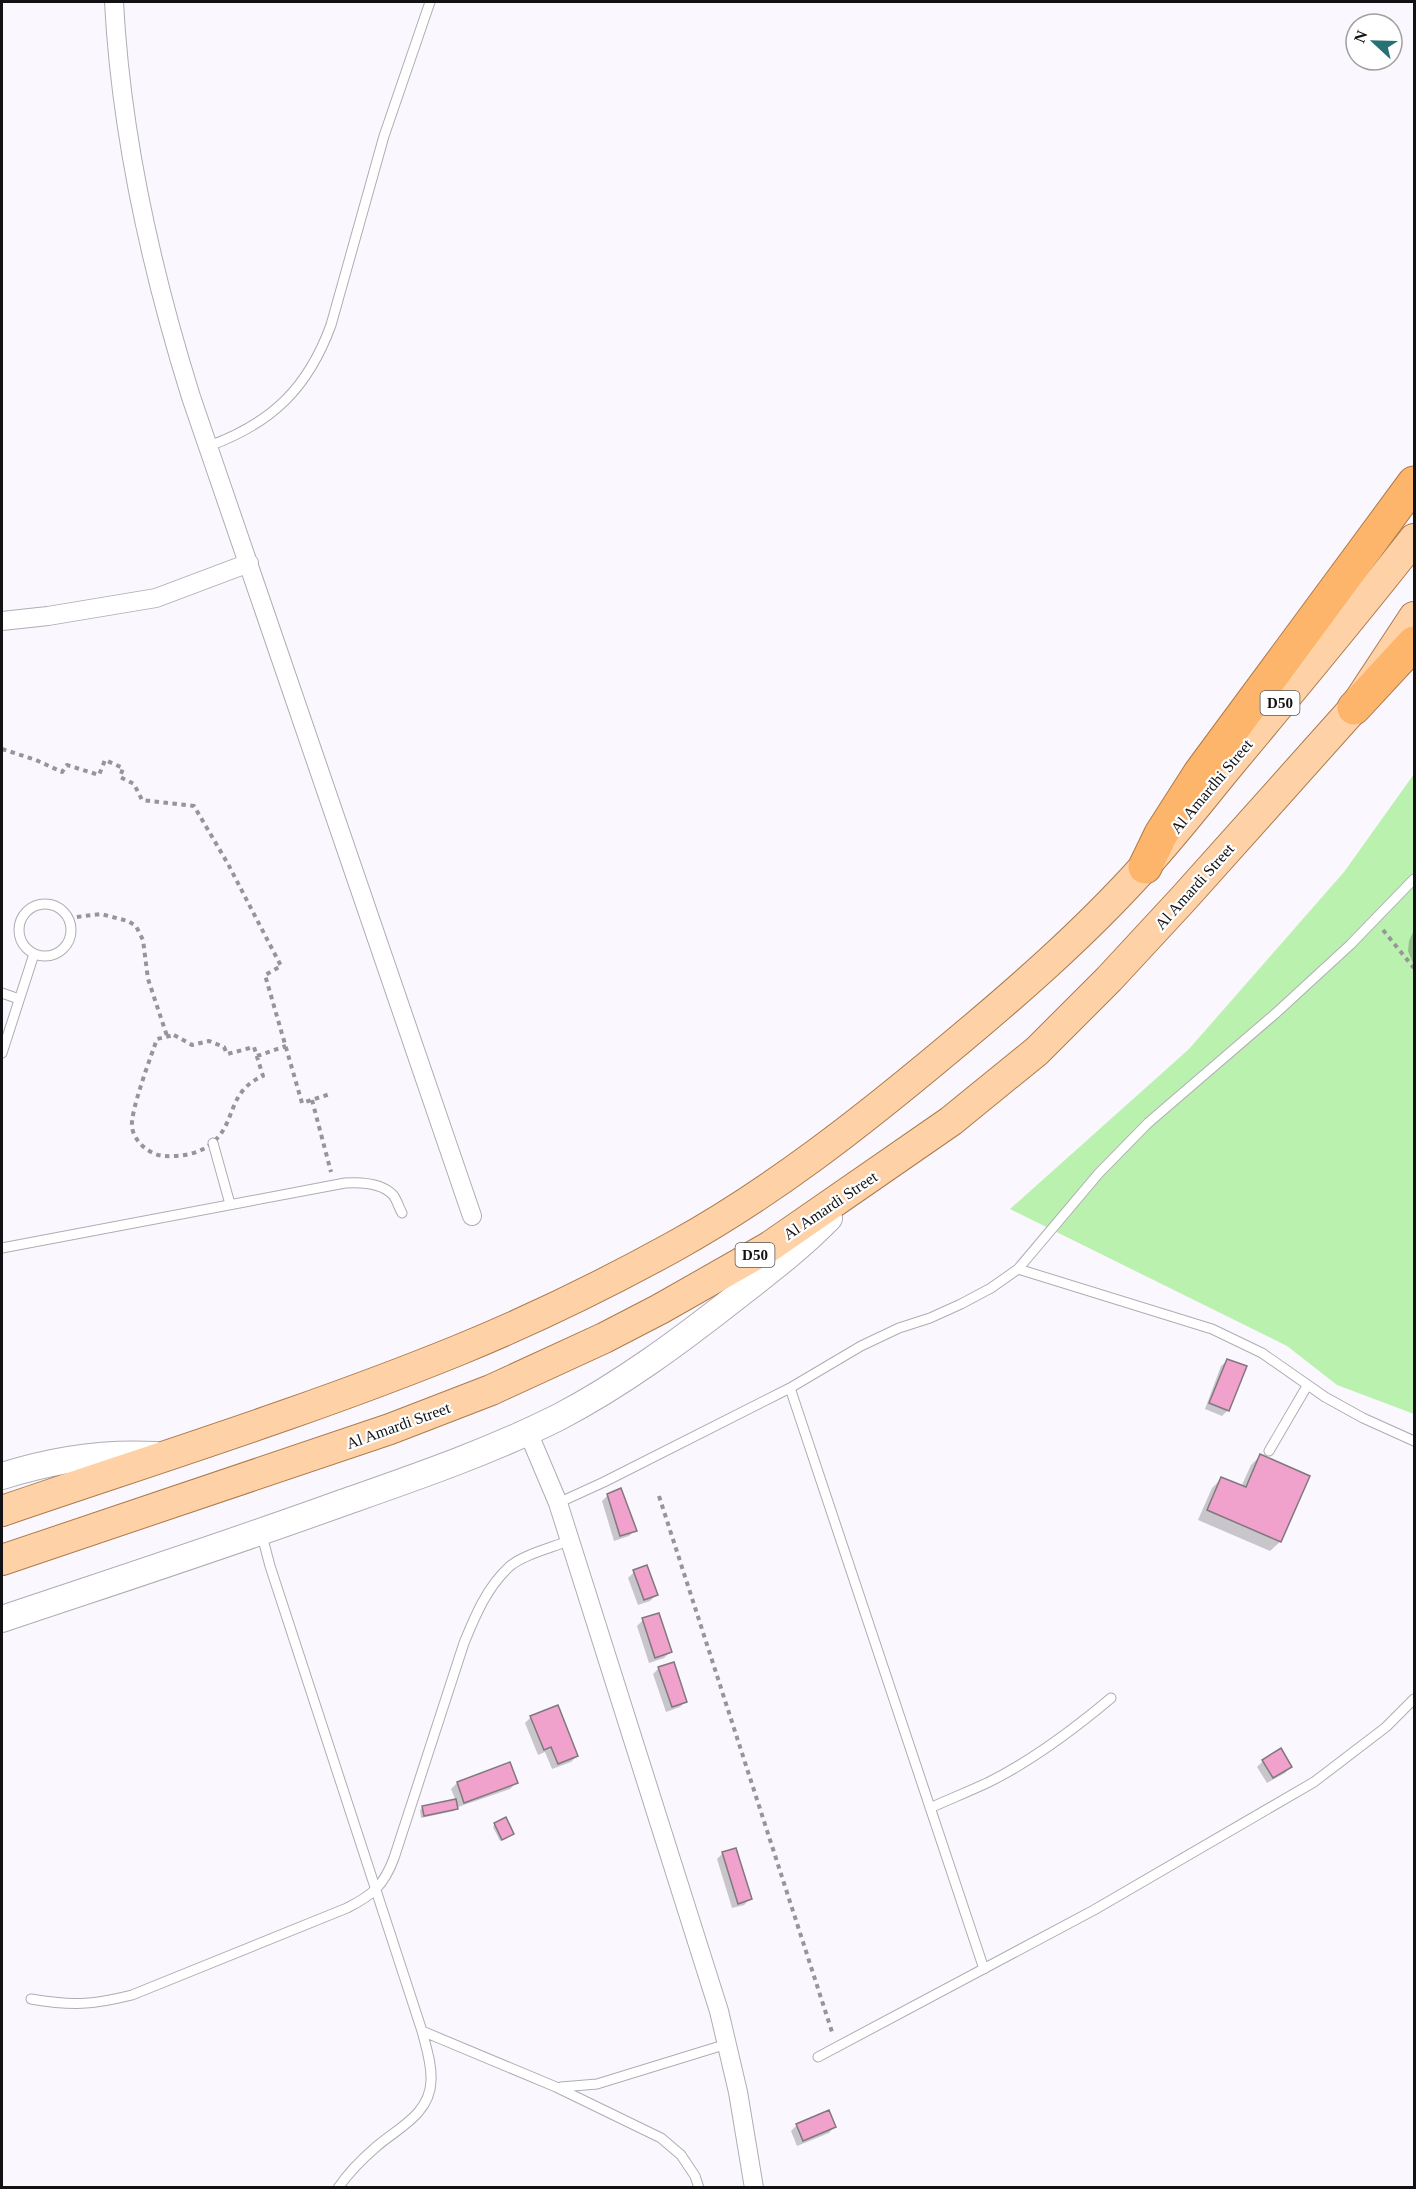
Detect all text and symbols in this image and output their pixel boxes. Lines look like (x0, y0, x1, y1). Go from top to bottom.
north arrow (1344, 12, 1404, 72)
text: N (1351, 28, 1371, 45)
road number: D50 (1260, 691, 1300, 715)
street label: Al Amardhi Street (1167, 735, 1256, 837)
street label: Al Amardi Street (1151, 840, 1238, 933)
street label: Al Amardi Street (780, 1167, 881, 1243)
road number: D50 (736, 1243, 774, 1267)
street label: Al Amardi Street (344, 1399, 453, 1452)

